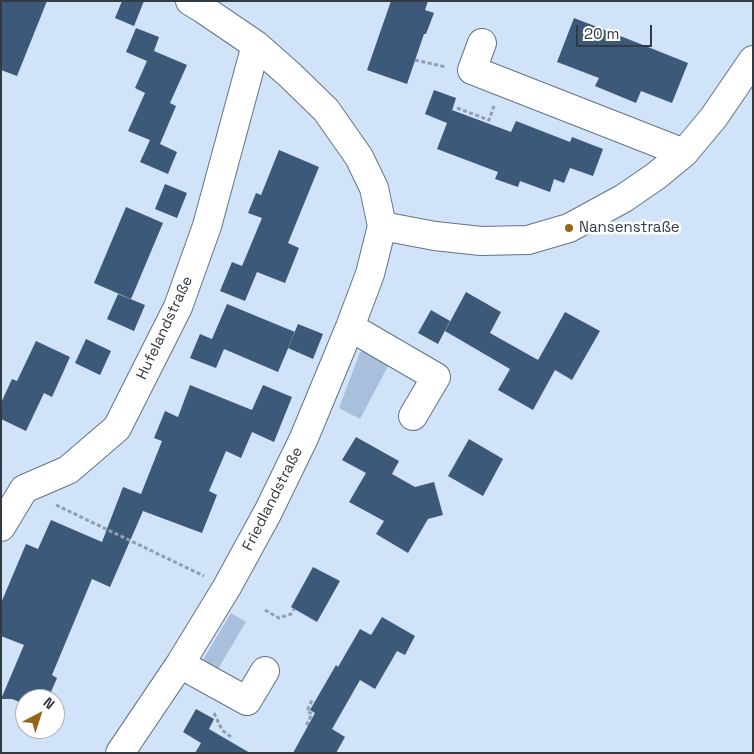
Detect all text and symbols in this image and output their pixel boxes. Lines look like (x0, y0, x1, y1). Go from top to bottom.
scale bar (579, 15, 655, 47)
text: 20 m (584, 24, 619, 43)
place label: Nansenstraße (579, 219, 680, 237)
marker: Nansenstraße (563, 222, 575, 234)
street label: Hufelandstraße (133, 273, 197, 383)
street label: Friedlandstraße (239, 444, 307, 554)
north arrow (15, 689, 65, 739)
text: N (40, 693, 58, 713)

